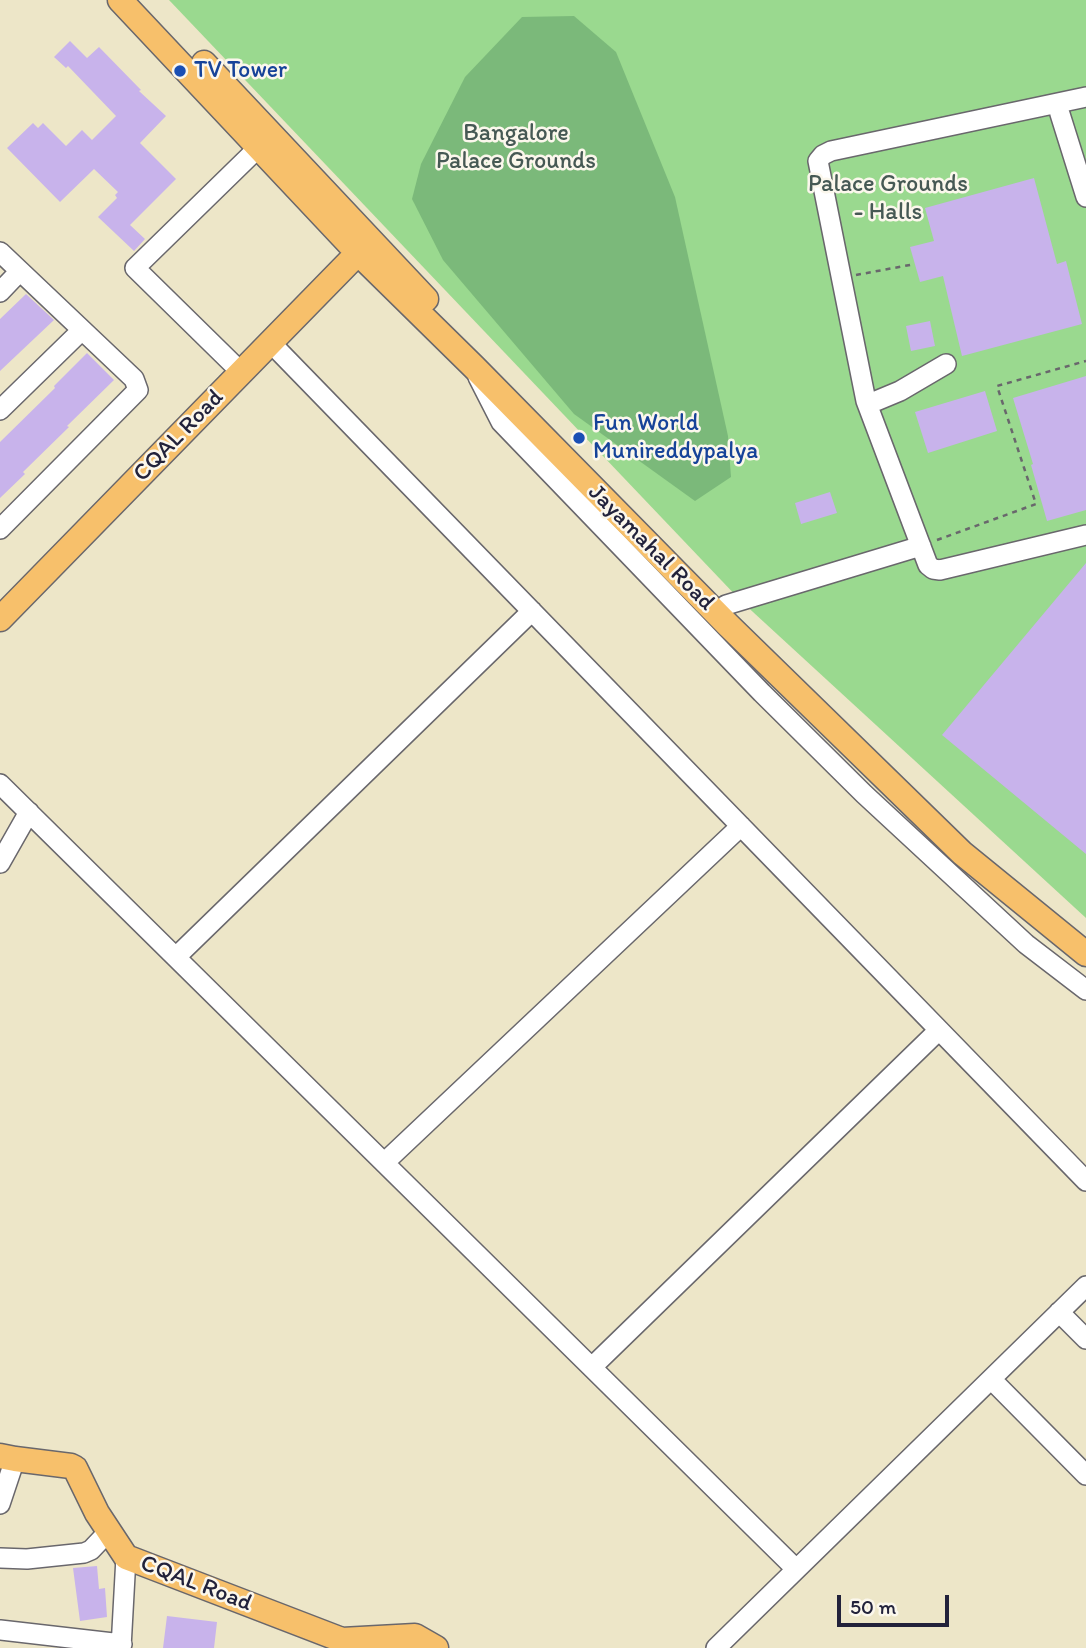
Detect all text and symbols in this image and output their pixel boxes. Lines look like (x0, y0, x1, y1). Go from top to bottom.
place label: TV Tower (194, 57, 287, 85)
marker: TV Tower (172, 63, 188, 79)
park label: Bangalore Palace Grounds (436, 120, 596, 176)
park label: Palace Grounds - Halls (808, 171, 968, 227)
street label: CQAL Road (128, 384, 230, 488)
place label: Fun World Munireddypalya (593, 410, 758, 466)
marker: Fun World Munireddypalya (571, 430, 587, 446)
street label: Jayamahal Road (582, 479, 720, 617)
street label: CQAL Road (136, 1550, 256, 1618)
scale bar (841, 1582, 953, 1626)
text: 50 m (850, 1594, 896, 1619)

